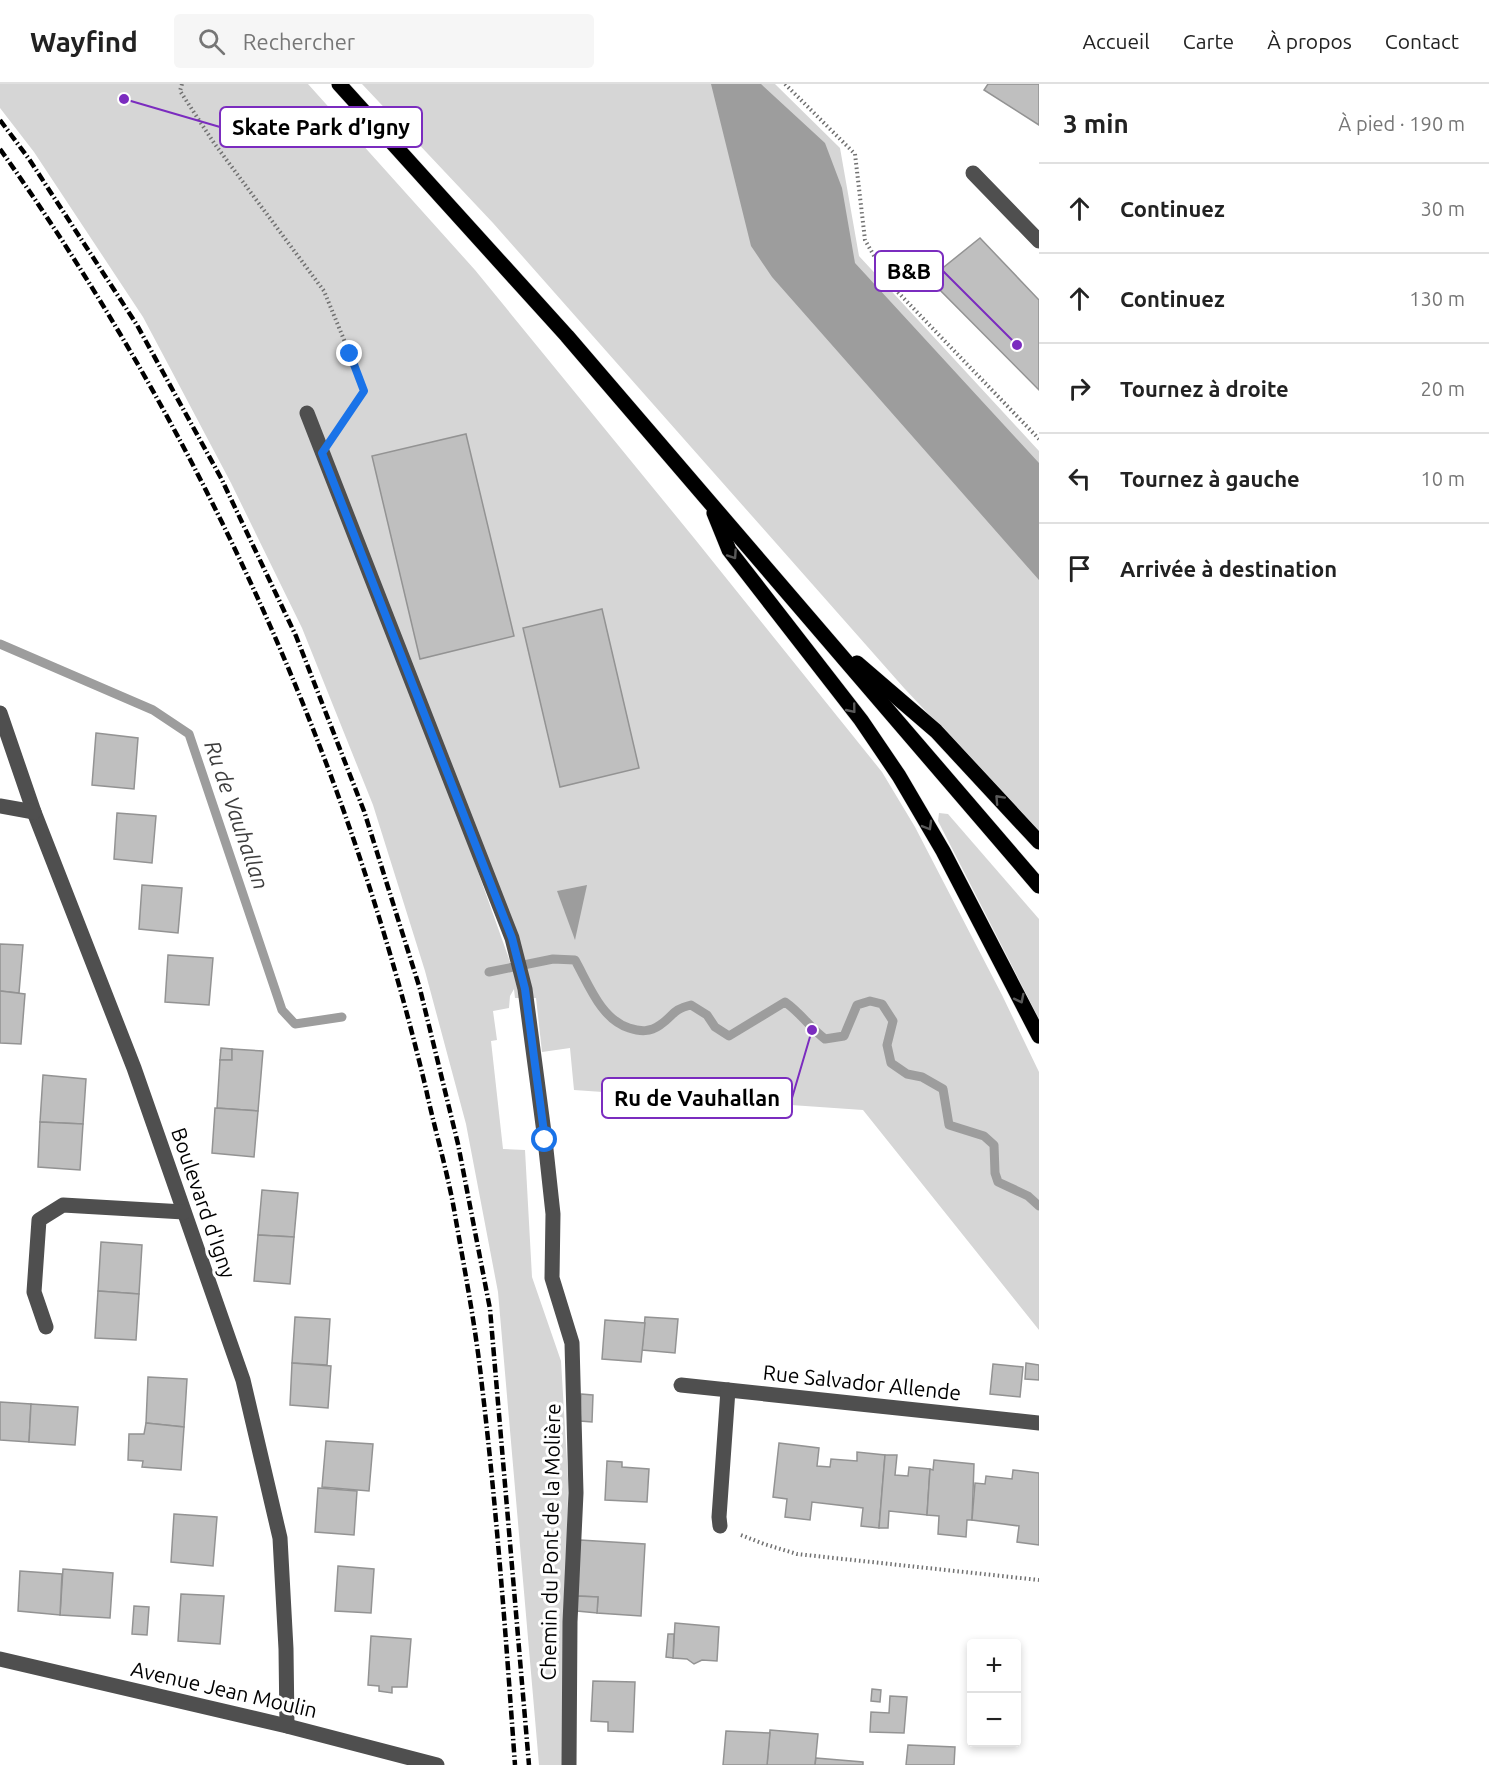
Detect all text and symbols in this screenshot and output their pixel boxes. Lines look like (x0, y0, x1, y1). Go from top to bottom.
search box (174, 14, 594, 68)
icon: search (195, 25, 228, 58)
text: Wayfind (30, 26, 138, 57)
text: Rechercher (243, 29, 355, 54)
text: Accueil (1082, 29, 1150, 53)
text: Carte (1183, 29, 1234, 53)
text: À propos (1267, 29, 1352, 53)
text: Contact (1385, 29, 1459, 53)
callout: Skate Park d’Igny (220, 107, 422, 147)
text: 3 min (1063, 109, 1129, 138)
text: À pied · 190 m (1338, 112, 1465, 135)
text: Skate Park d’Igny (232, 114, 410, 139)
icon: ahead (1063, 192, 1096, 225)
text: Continuez (1120, 196, 1225, 221)
text: 30 m (1421, 197, 1465, 220)
callout: B&B (875, 251, 943, 291)
text: B&B (887, 258, 931, 283)
icon: ahead (1063, 282, 1096, 315)
text: Continuez (1120, 286, 1225, 311)
text: 130 m (1409, 287, 1465, 310)
route end (336, 340, 362, 366)
icon: right (1063, 372, 1096, 405)
text: Tournez à droite (1120, 376, 1289, 401)
text: 20 m (1421, 377, 1465, 400)
icon: left (1063, 462, 1096, 495)
text: Tournez à gauche (1120, 466, 1300, 491)
text: 10 m (1421, 467, 1465, 490)
one-way arrow (726, 548, 737, 559)
icon: arrive (1063, 552, 1096, 585)
text: Arrivée à destination (1120, 556, 1337, 581)
one-way arrow (845, 702, 856, 713)
water label: Ru de Vauhallan (200, 737, 275, 892)
one-way arrow (995, 795, 1006, 806)
one-way arrow (921, 820, 933, 830)
one-way arrow (1012, 992, 1024, 1003)
callout: Ru de Vauhallan (602, 1078, 792, 1118)
text: Ru de Vauhallan (614, 1085, 780, 1110)
street label: Boulevard d'Igny (167, 1124, 241, 1281)
route start (531, 1126, 557, 1152)
street label: Rue Salvador Allende (762, 1360, 962, 1404)
street label: Chemin du Pont de la Molière (536, 1403, 564, 1681)
map controls (967, 1639, 1021, 1747)
button: + (967, 1639, 1021, 1693)
street label: Avenue Jean Moulin (129, 1656, 320, 1722)
button: − (967, 1693, 1021, 1747)

